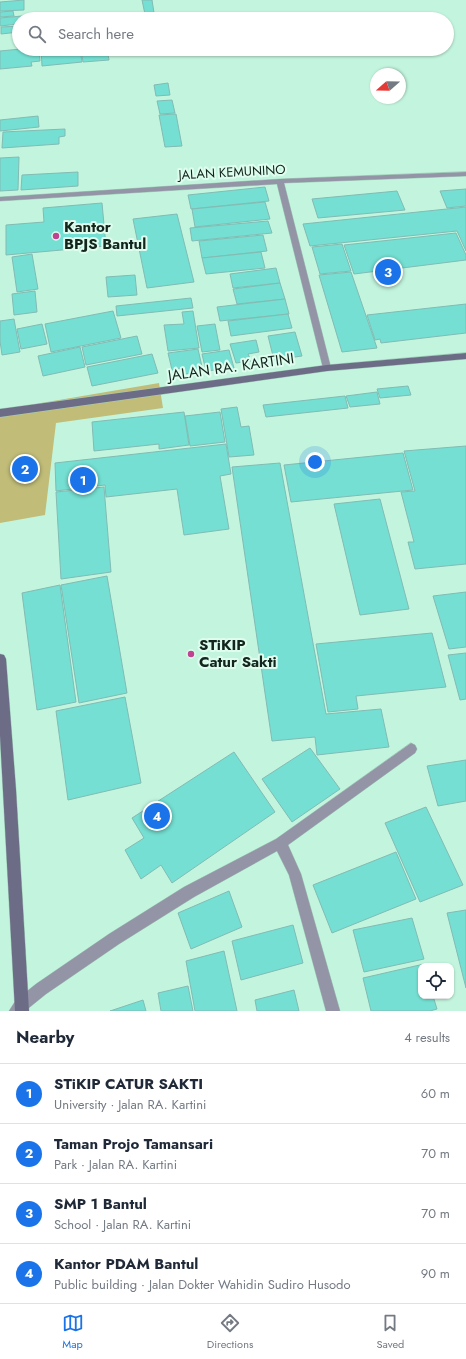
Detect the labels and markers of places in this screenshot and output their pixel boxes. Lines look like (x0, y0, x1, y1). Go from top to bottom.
place label: Kantor BPJS Bantul (64, 216, 146, 255)
marker: Kantor BPJS Bantul (51, 231, 61, 241)
pin: 3 (375, 257, 401, 287)
pin: 2 (12, 454, 38, 484)
pin: 1 (70, 465, 96, 495)
place label: STiKIP Catur Sakti (199, 634, 277, 673)
marker: STiKIP Catur Sakti (186, 649, 196, 659)
pin: 4 (144, 801, 170, 831)

